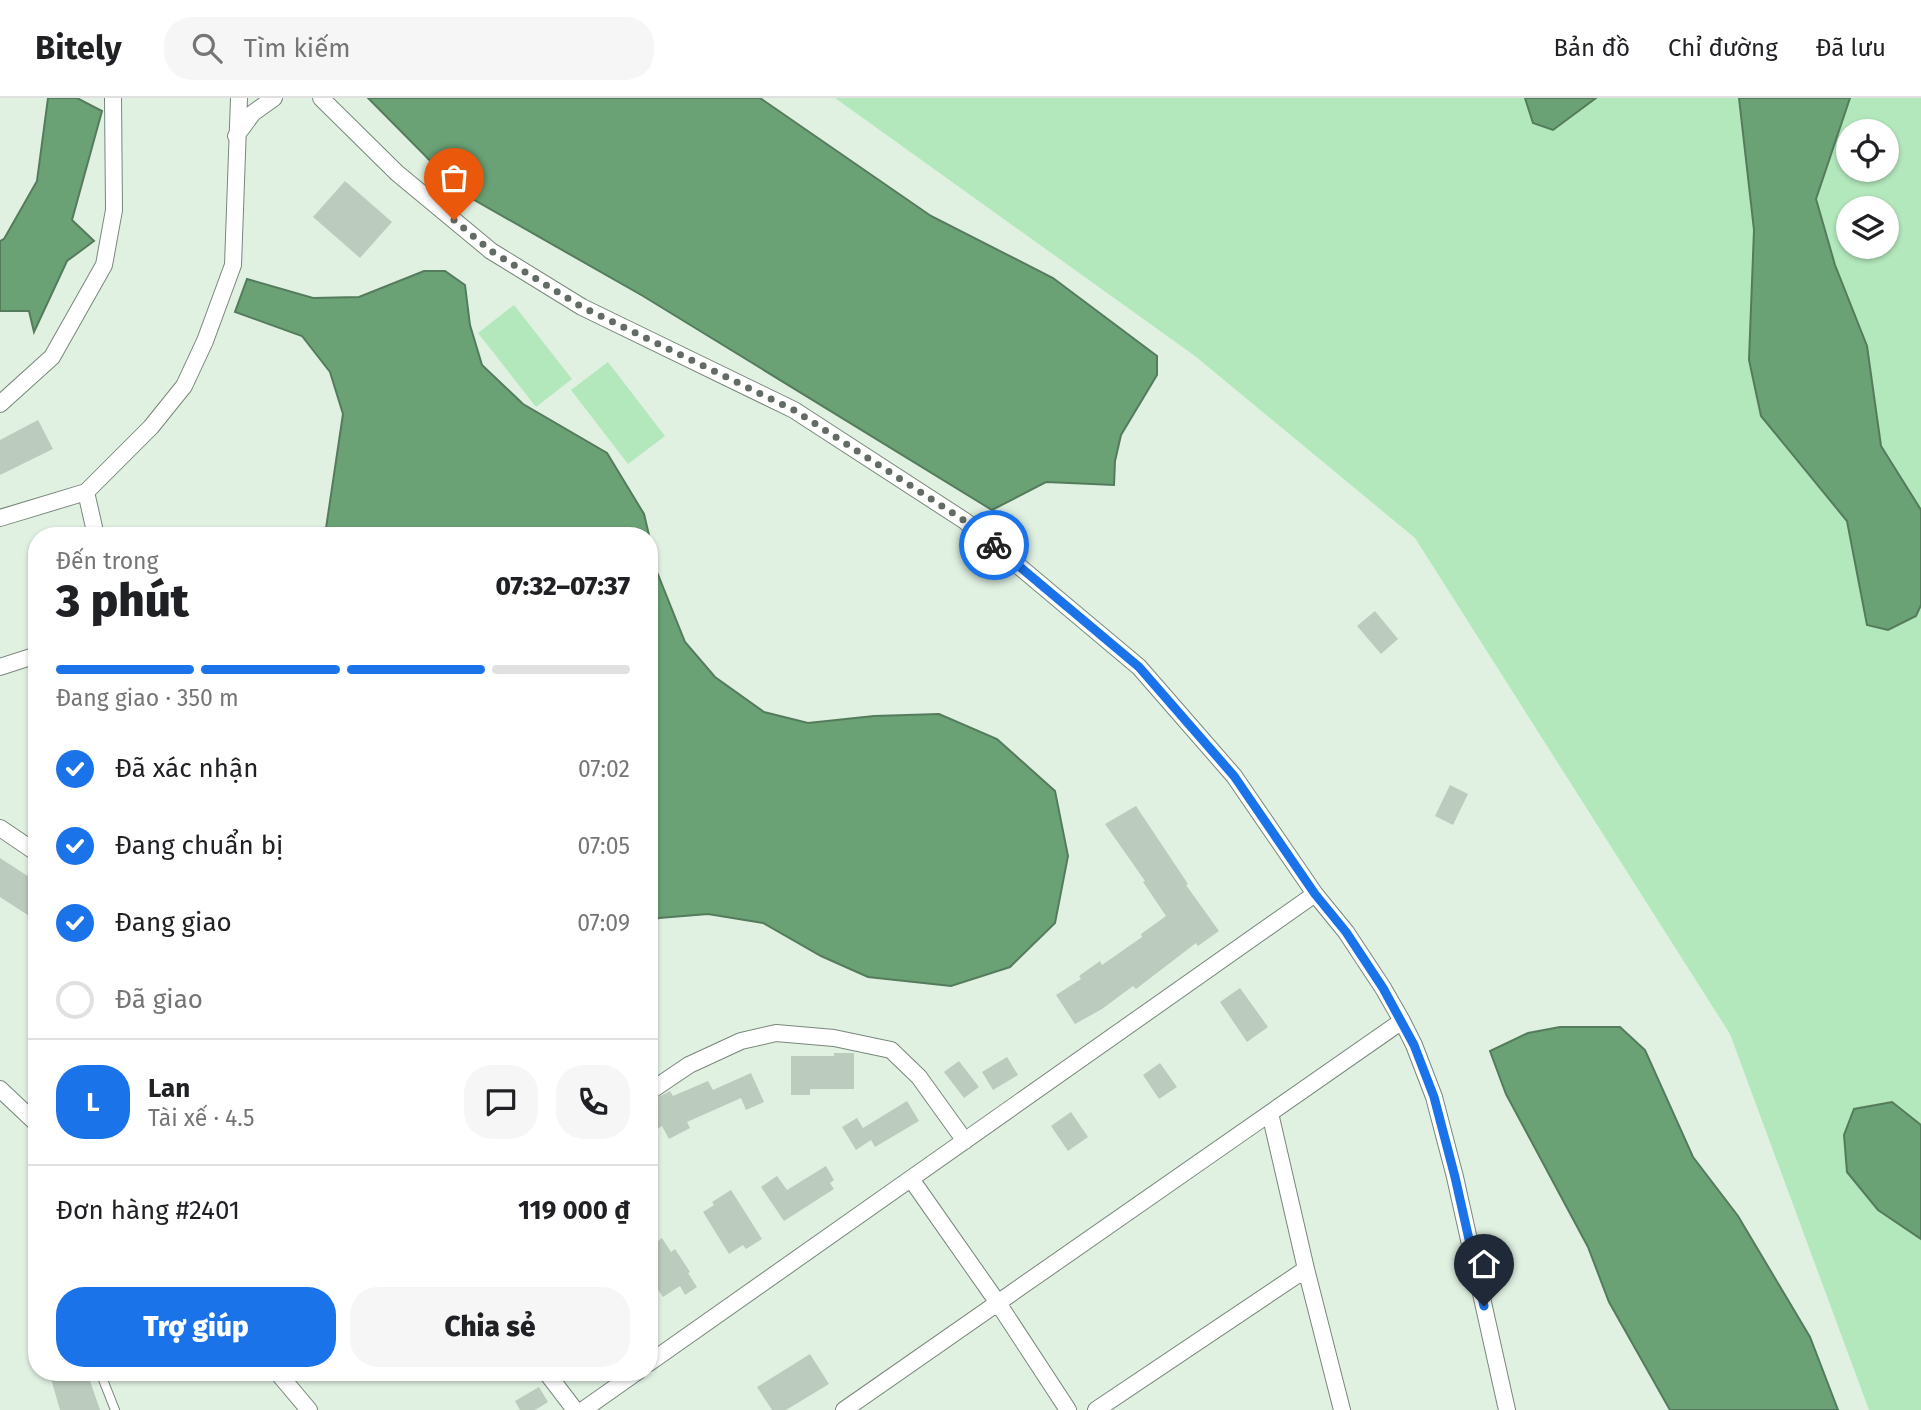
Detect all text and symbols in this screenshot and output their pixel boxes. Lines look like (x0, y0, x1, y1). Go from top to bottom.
search box (164, 17, 654, 80)
text: Bitely (35, 28, 122, 68)
icon: search (188, 29, 226, 67)
text: Tìm kiếm (244, 33, 351, 64)
text: Bản đồ (1553, 34, 1630, 62)
text: Chỉ đường (1668, 34, 1778, 62)
text: Đã lưu (1816, 34, 1886, 62)
map controls (1836, 119, 1899, 259)
button: locate (1836, 119, 1899, 182)
pin (424, 148, 484, 220)
icon: bag (435, 159, 473, 197)
button: layers (1836, 196, 1899, 259)
courier (959, 510, 1029, 580)
icon: bike (975, 526, 1013, 564)
text: Đến trong (56, 547, 159, 575)
text: 07:32–07:37 (496, 571, 630, 602)
text: 3 phút (56, 573, 189, 628)
text: Đang giao · 350 m (56, 684, 239, 712)
icon: check (56, 750, 94, 788)
text: Đã xác nhận (115, 753, 258, 784)
text: 07:02 (578, 755, 630, 783)
icon: check (56, 827, 94, 865)
text: Đang chuẩn bị (115, 830, 283, 861)
text: 07:05 (578, 832, 630, 860)
icon: check (56, 904, 94, 942)
text: Đang giao (115, 907, 232, 938)
text: 07:09 (577, 909, 630, 937)
text: Đã giao (115, 984, 203, 1015)
button: chat (464, 1065, 538, 1139)
button: phone (556, 1065, 630, 1139)
text: Lan (148, 1073, 190, 1104)
text: L (86, 1087, 100, 1118)
text: Tài xế · 4.5 (148, 1104, 255, 1132)
text: Đơn hàng #2401 (56, 1195, 240, 1226)
text: 119 000 ₫ (518, 1195, 630, 1226)
pin (1454, 1234, 1514, 1306)
icon: home (1465, 1245, 1503, 1283)
button: Trợ giúp (56, 1287, 336, 1367)
button: Chia sẻ (350, 1287, 630, 1367)

